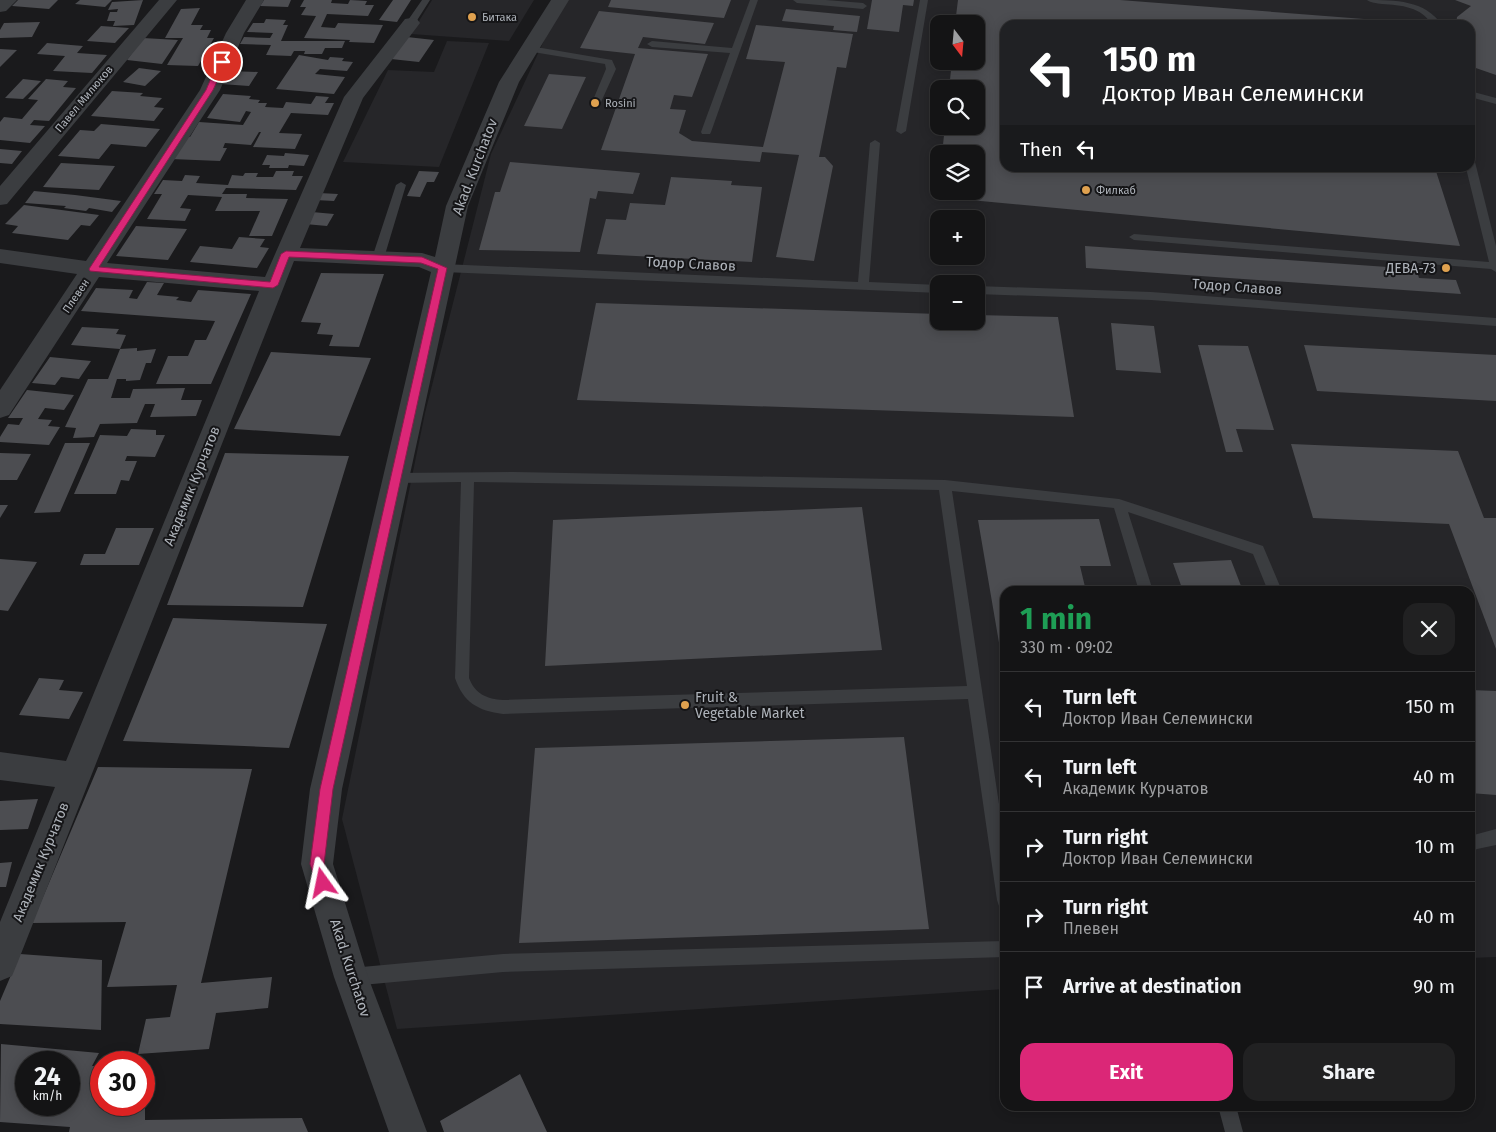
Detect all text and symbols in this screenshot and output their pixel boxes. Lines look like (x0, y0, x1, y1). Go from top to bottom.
marker: Битака (466, 11, 478, 23)
place label: Битака (482, 11, 517, 24)
north arrow (930, 15, 985, 70)
map controls (930, 15, 985, 330)
text: 150 m (1103, 38, 1196, 80)
icon: left (1020, 40, 1085, 105)
pin (201, 41, 243, 83)
icon: arrive (208, 48, 236, 76)
street label: Павел Милюков (52, 63, 116, 135)
button: search (930, 80, 985, 135)
text: Доктор Иван Селемински (1103, 80, 1364, 107)
marker: Rosini (589, 97, 601, 109)
place label: Rosini (605, 97, 636, 110)
street label: Akad. Kurchatov (449, 116, 501, 217)
icon: left (1072, 135, 1100, 163)
text: Then (1020, 138, 1062, 161)
button: layers (930, 145, 985, 200)
marker: Филкаб (1080, 184, 1092, 196)
place label: Филкаб (1096, 184, 1136, 197)
button: + (930, 210, 985, 265)
street label: Тодор Славов (646, 253, 736, 275)
place label: ДЕВА-73 (1385, 260, 1436, 277)
marker: ДЕВА-73 (1440, 262, 1452, 274)
button: − (930, 275, 985, 330)
street label: Тодор Славов (1192, 275, 1283, 299)
street label: Плевен (60, 276, 92, 316)
street label: Академик Курчатов (160, 424, 224, 548)
text: 1 min (1020, 601, 1092, 637)
button: close (1403, 603, 1455, 655)
text: 330 m · 09:02 (1020, 638, 1113, 657)
text: Turn left (1063, 686, 1137, 709)
place label: Fruit & Vegetable Market (695, 689, 806, 722)
icon: left (1020, 693, 1048, 721)
text: 150 m (1405, 695, 1455, 718)
marker: Fruit & Vegetable Market (679, 699, 691, 711)
text: Доктор Иван Селемински (1063, 709, 1253, 728)
text: Turn left (1063, 756, 1137, 779)
icon: left (1020, 763, 1048, 791)
text: 40 m (1413, 765, 1455, 788)
text: Академик Курчатов (1063, 779, 1209, 798)
street label: Академик Курчатов (9, 800, 73, 924)
text: Turn right (1063, 826, 1148, 849)
icon: right (1020, 833, 1048, 861)
text: 10 m (1415, 835, 1455, 858)
text: Доктор Иван Селемински (1063, 849, 1253, 868)
position arrow (296, 856, 348, 908)
text: Turn right (1063, 896, 1148, 919)
icon: right (1020, 903, 1048, 931)
text: 40 m (1413, 905, 1455, 928)
street label: Akad. Kurchatov (326, 917, 374, 1019)
text: Плевен (1063, 919, 1119, 938)
icon: arrive (1020, 973, 1048, 1001)
text: Arrive at destination (1063, 975, 1242, 998)
text: 90 m (1413, 975, 1455, 998)
button: Exit (1020, 1043, 1233, 1101)
button: Share (1243, 1043, 1455, 1101)
speed limit sign: 30 (90, 1051, 155, 1116)
text: 24 (34, 1062, 61, 1092)
text: km/h (33, 1089, 62, 1103)

